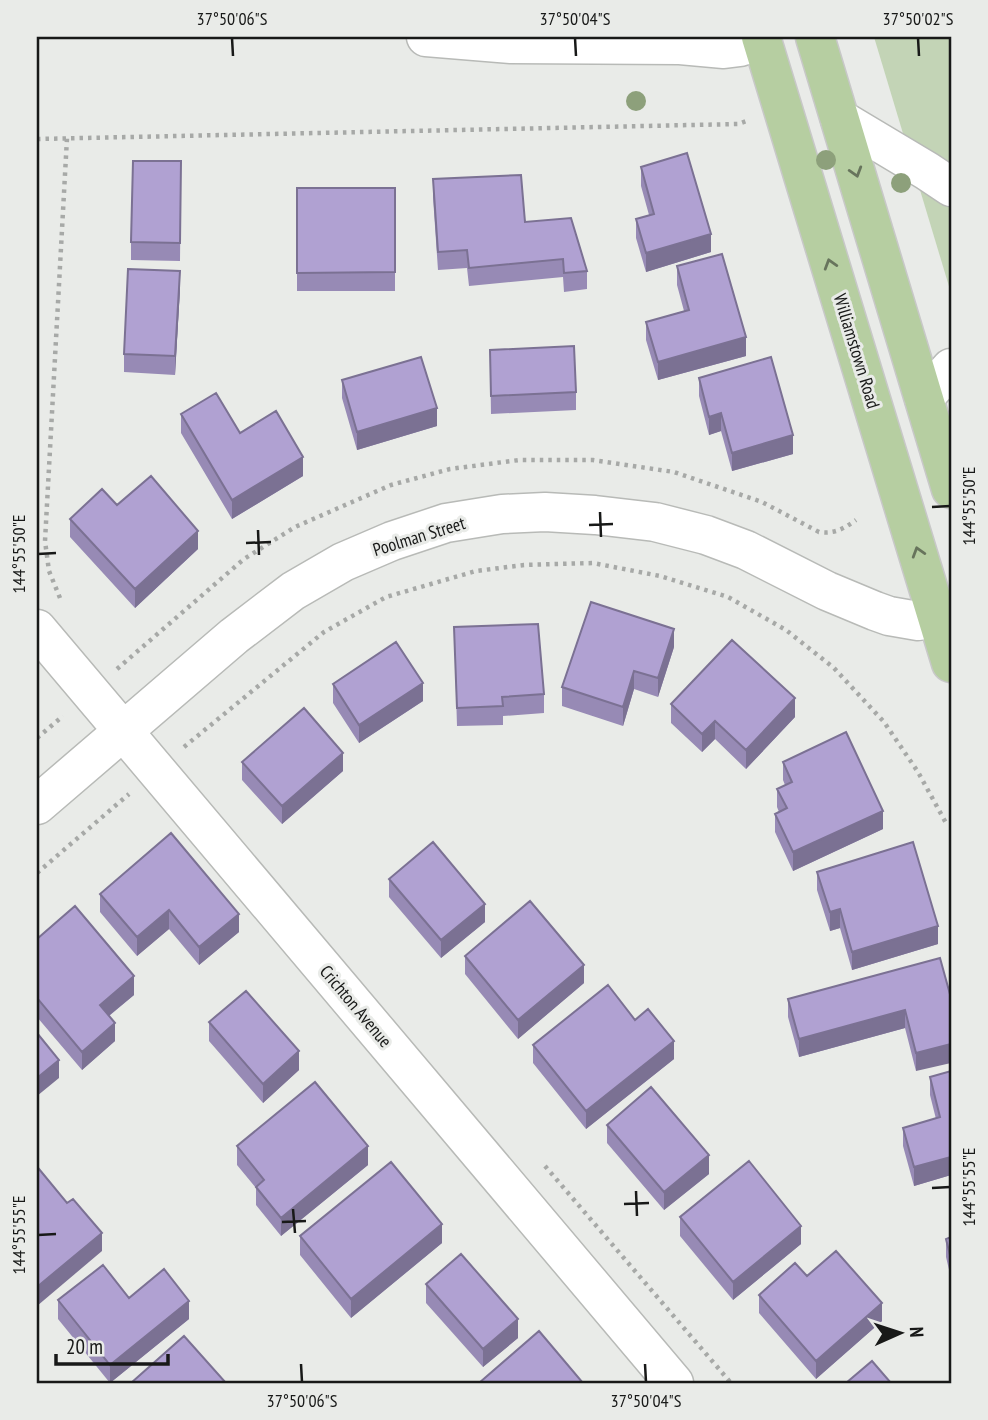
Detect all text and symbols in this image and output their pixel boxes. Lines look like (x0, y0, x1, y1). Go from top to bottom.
text: 37°50'06"S (197, 7, 268, 30)
text: 37°50'04"S (540, 7, 611, 30)
text: 37°50'02"S (883, 7, 954, 30)
one-way arrow (848, 166, 863, 178)
one-way arrow (824, 258, 839, 270)
street label: Williamstown Road (829, 291, 885, 411)
text: 144°55'50"E (957, 467, 980, 545)
street label: Poolman Street (370, 511, 468, 561)
text: 144°55'50"E (7, 515, 30, 593)
one-way arrow (911, 546, 926, 558)
street label: Crichton Avenue (315, 960, 397, 1052)
text: 144°55'55"E (957, 1148, 980, 1226)
text: 144°55'55"E (7, 1196, 30, 1274)
north arrow (866, 1298, 936, 1368)
scale bar (56, 1322, 168, 1366)
text: N (905, 1326, 929, 1338)
text: 20 m (66, 1333, 103, 1360)
text: 37°50'06"S (267, 1389, 338, 1412)
text: 37°50'04"S (611, 1389, 682, 1412)

